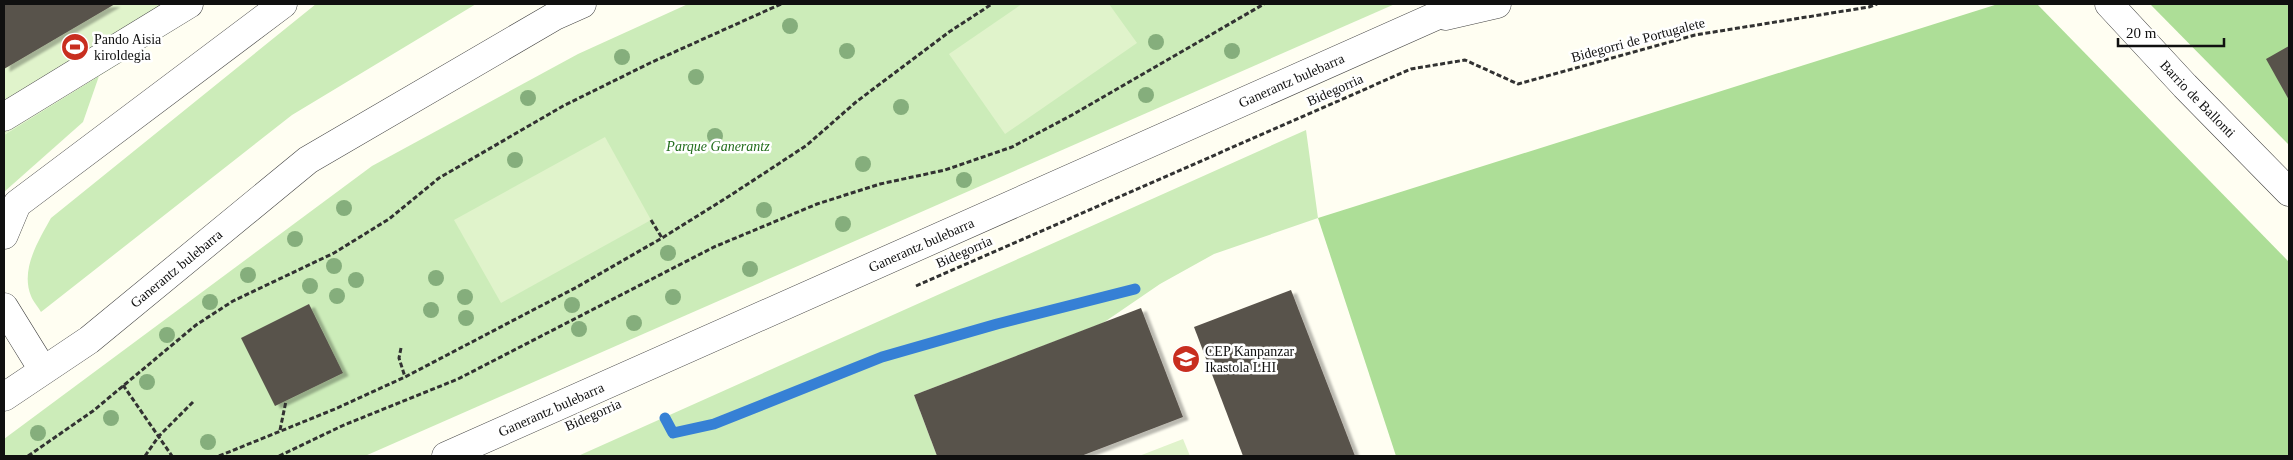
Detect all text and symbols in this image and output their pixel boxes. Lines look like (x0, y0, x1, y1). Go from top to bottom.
street label: Bidegorri de Portugalete (1570, 15, 1706, 65)
scale bar (2118, 15, 2224, 47)
text: 20 m (2126, 25, 2157, 41)
sports icon: Pando Aisia kiroldegia (60, 32, 90, 62)
place label: Pando Aisia kiroldegia (94, 32, 162, 63)
street label: Ganerantz bulebarra (1236, 50, 1347, 110)
street label: Barrio de Ballonti (2157, 57, 2239, 140)
street label: Bidegorria (1305, 71, 1366, 109)
park label: Parque Ganerantz (665, 139, 770, 154)
street label: Ganerantz bulebarra (866, 214, 977, 275)
street label: Ganerantz bulebarra (127, 226, 225, 310)
street label: Bidegorria (934, 233, 995, 271)
school or university icon: CEP Kanpanzar Ikastola LHI (1171, 344, 1201, 374)
place label: CEP Kanpanzar Ikastola LHI (1205, 344, 1295, 375)
street label: Ganerantz bulebarra (496, 379, 607, 439)
street label: Bidegorria (563, 396, 624, 434)

